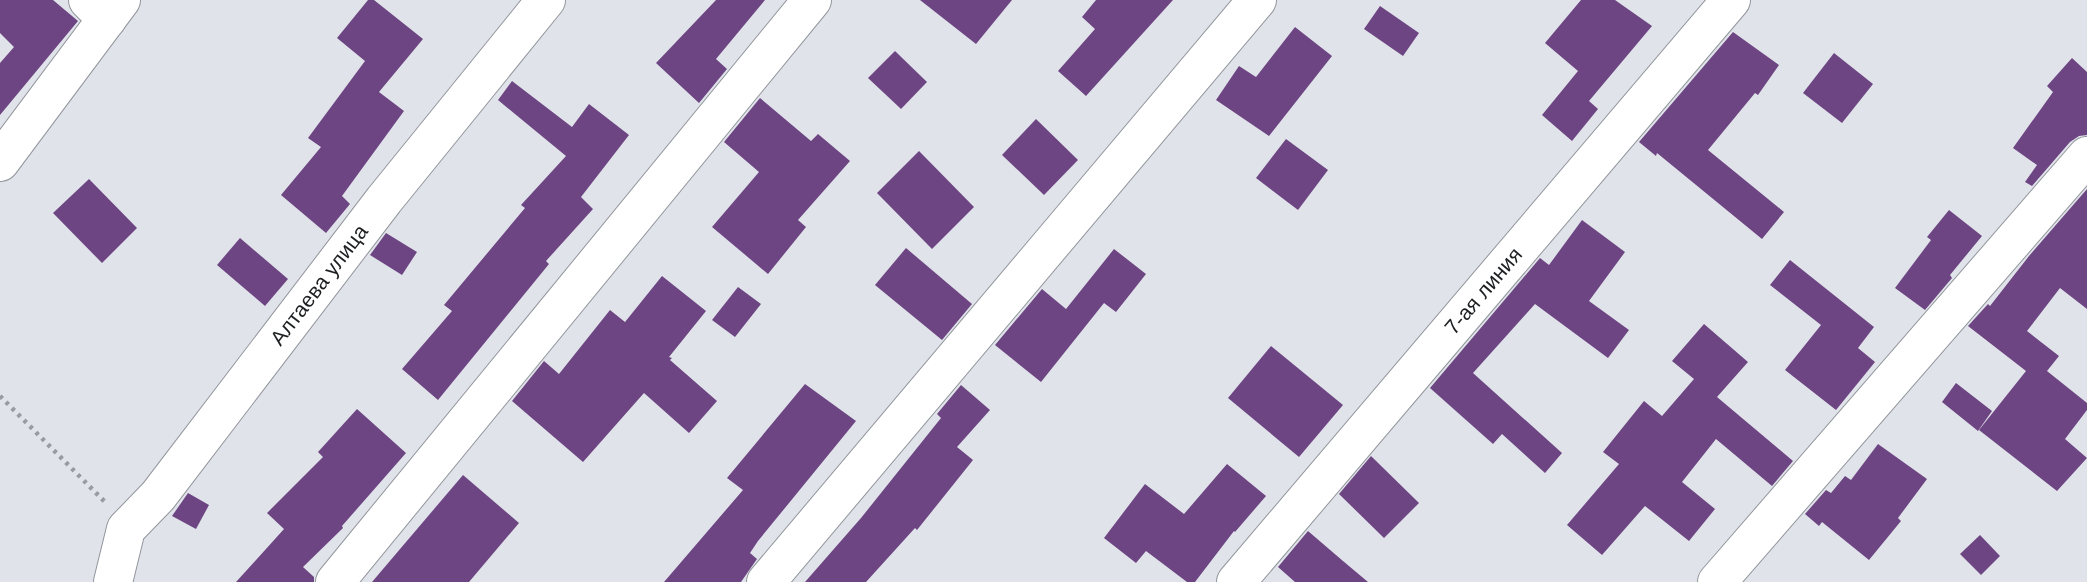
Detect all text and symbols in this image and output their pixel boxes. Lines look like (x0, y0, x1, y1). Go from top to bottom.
street label: Алтаева улица (265, 220, 372, 349)
street label: 7-ая линия (1440, 243, 1526, 339)

